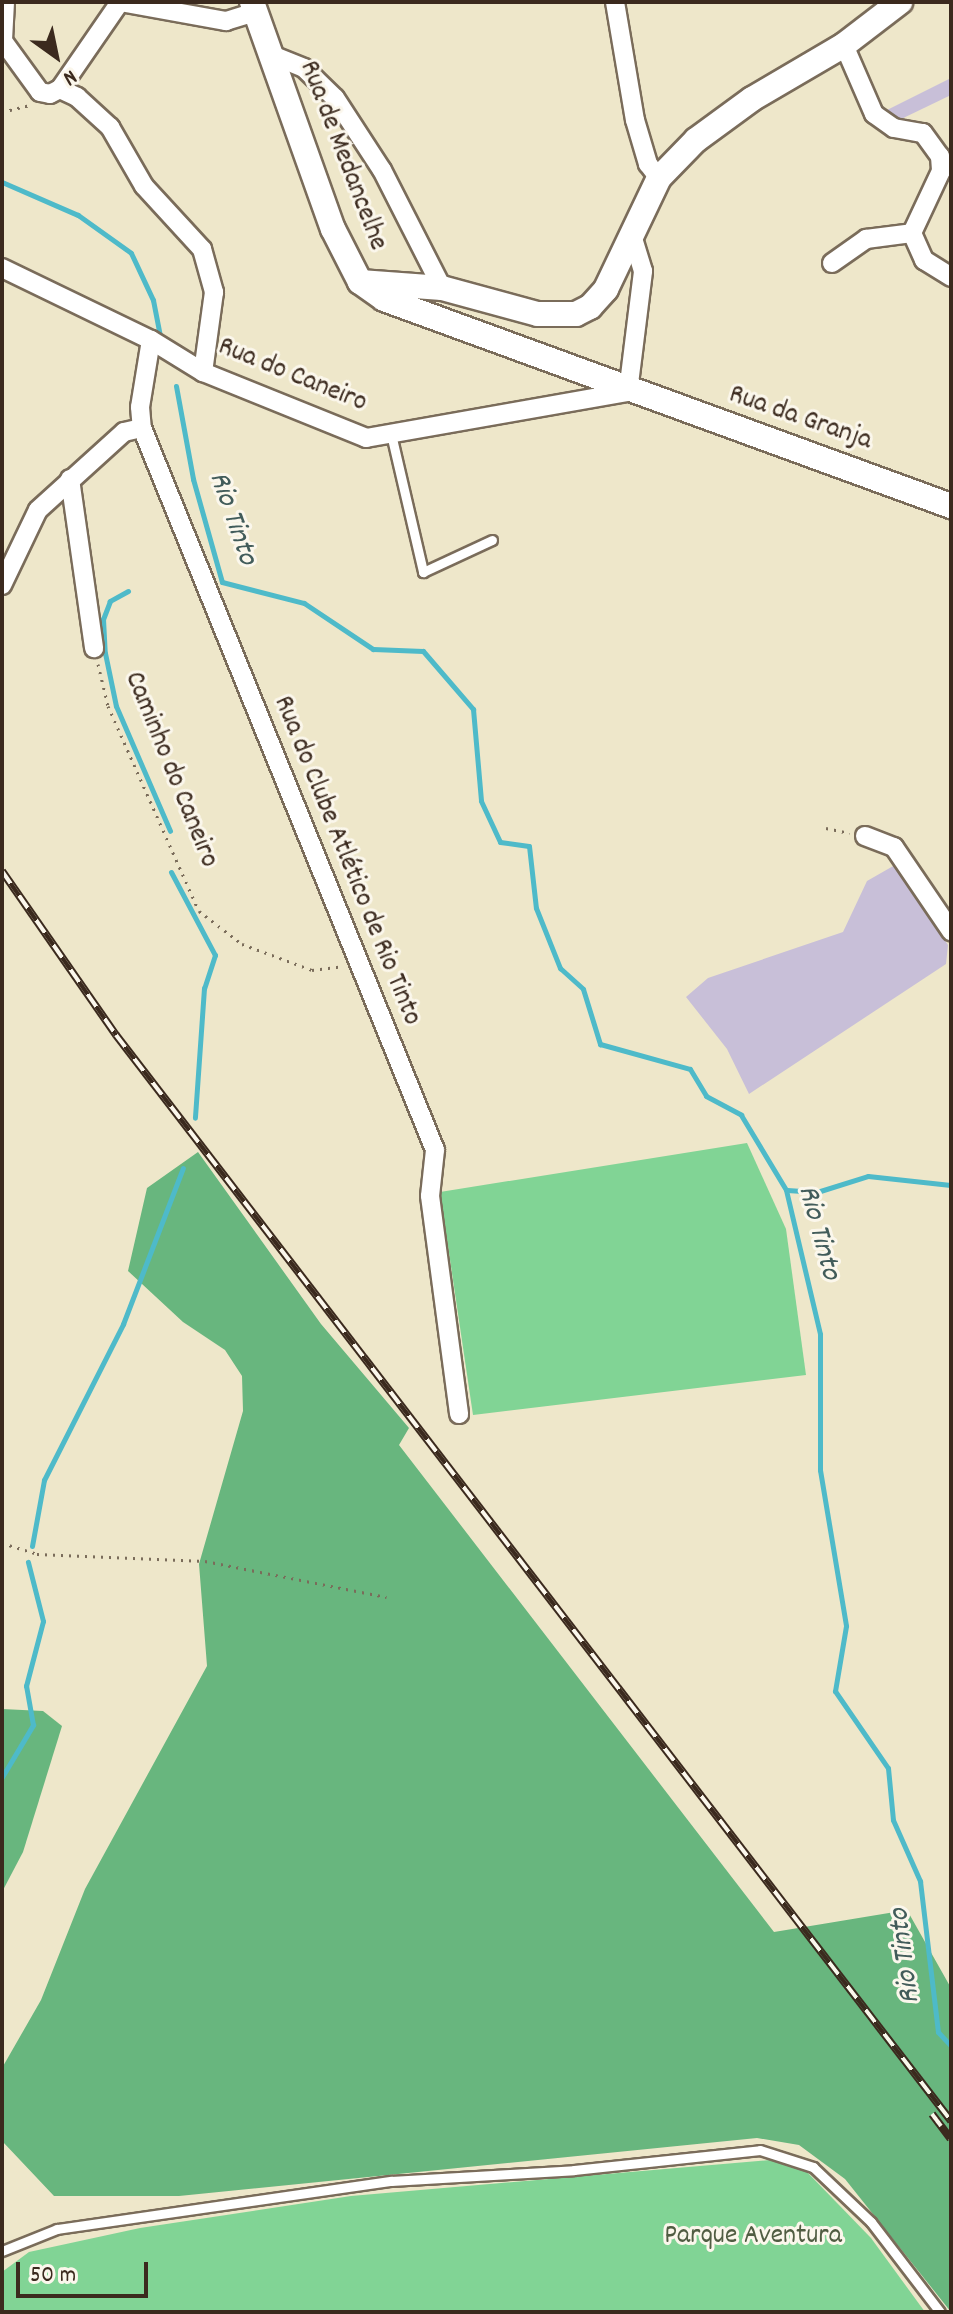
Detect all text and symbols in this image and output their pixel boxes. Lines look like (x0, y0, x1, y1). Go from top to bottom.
north arrow (16, 16, 96, 96)
street label: Rua de Medancelhe (290, 56, 394, 256)
text: N (56, 61, 82, 93)
street label: Rua do Caneiro (213, 331, 371, 421)
street label: Rua da Granja (724, 379, 876, 459)
water label: Rio Tinto (198, 468, 264, 570)
street label: Caminho do Caneiro (115, 667, 225, 873)
street label: Rua do Clube Atlético de Rio Tinto (264, 691, 428, 1031)
water label: Rio Tinto (787, 1182, 847, 1284)
water label: Rio Tinto (883, 1906, 931, 2006)
park label: Parque Aventura (664, 2220, 842, 2254)
scale bar (20, 2246, 152, 2296)
text: 50 m (30, 2259, 76, 2293)

